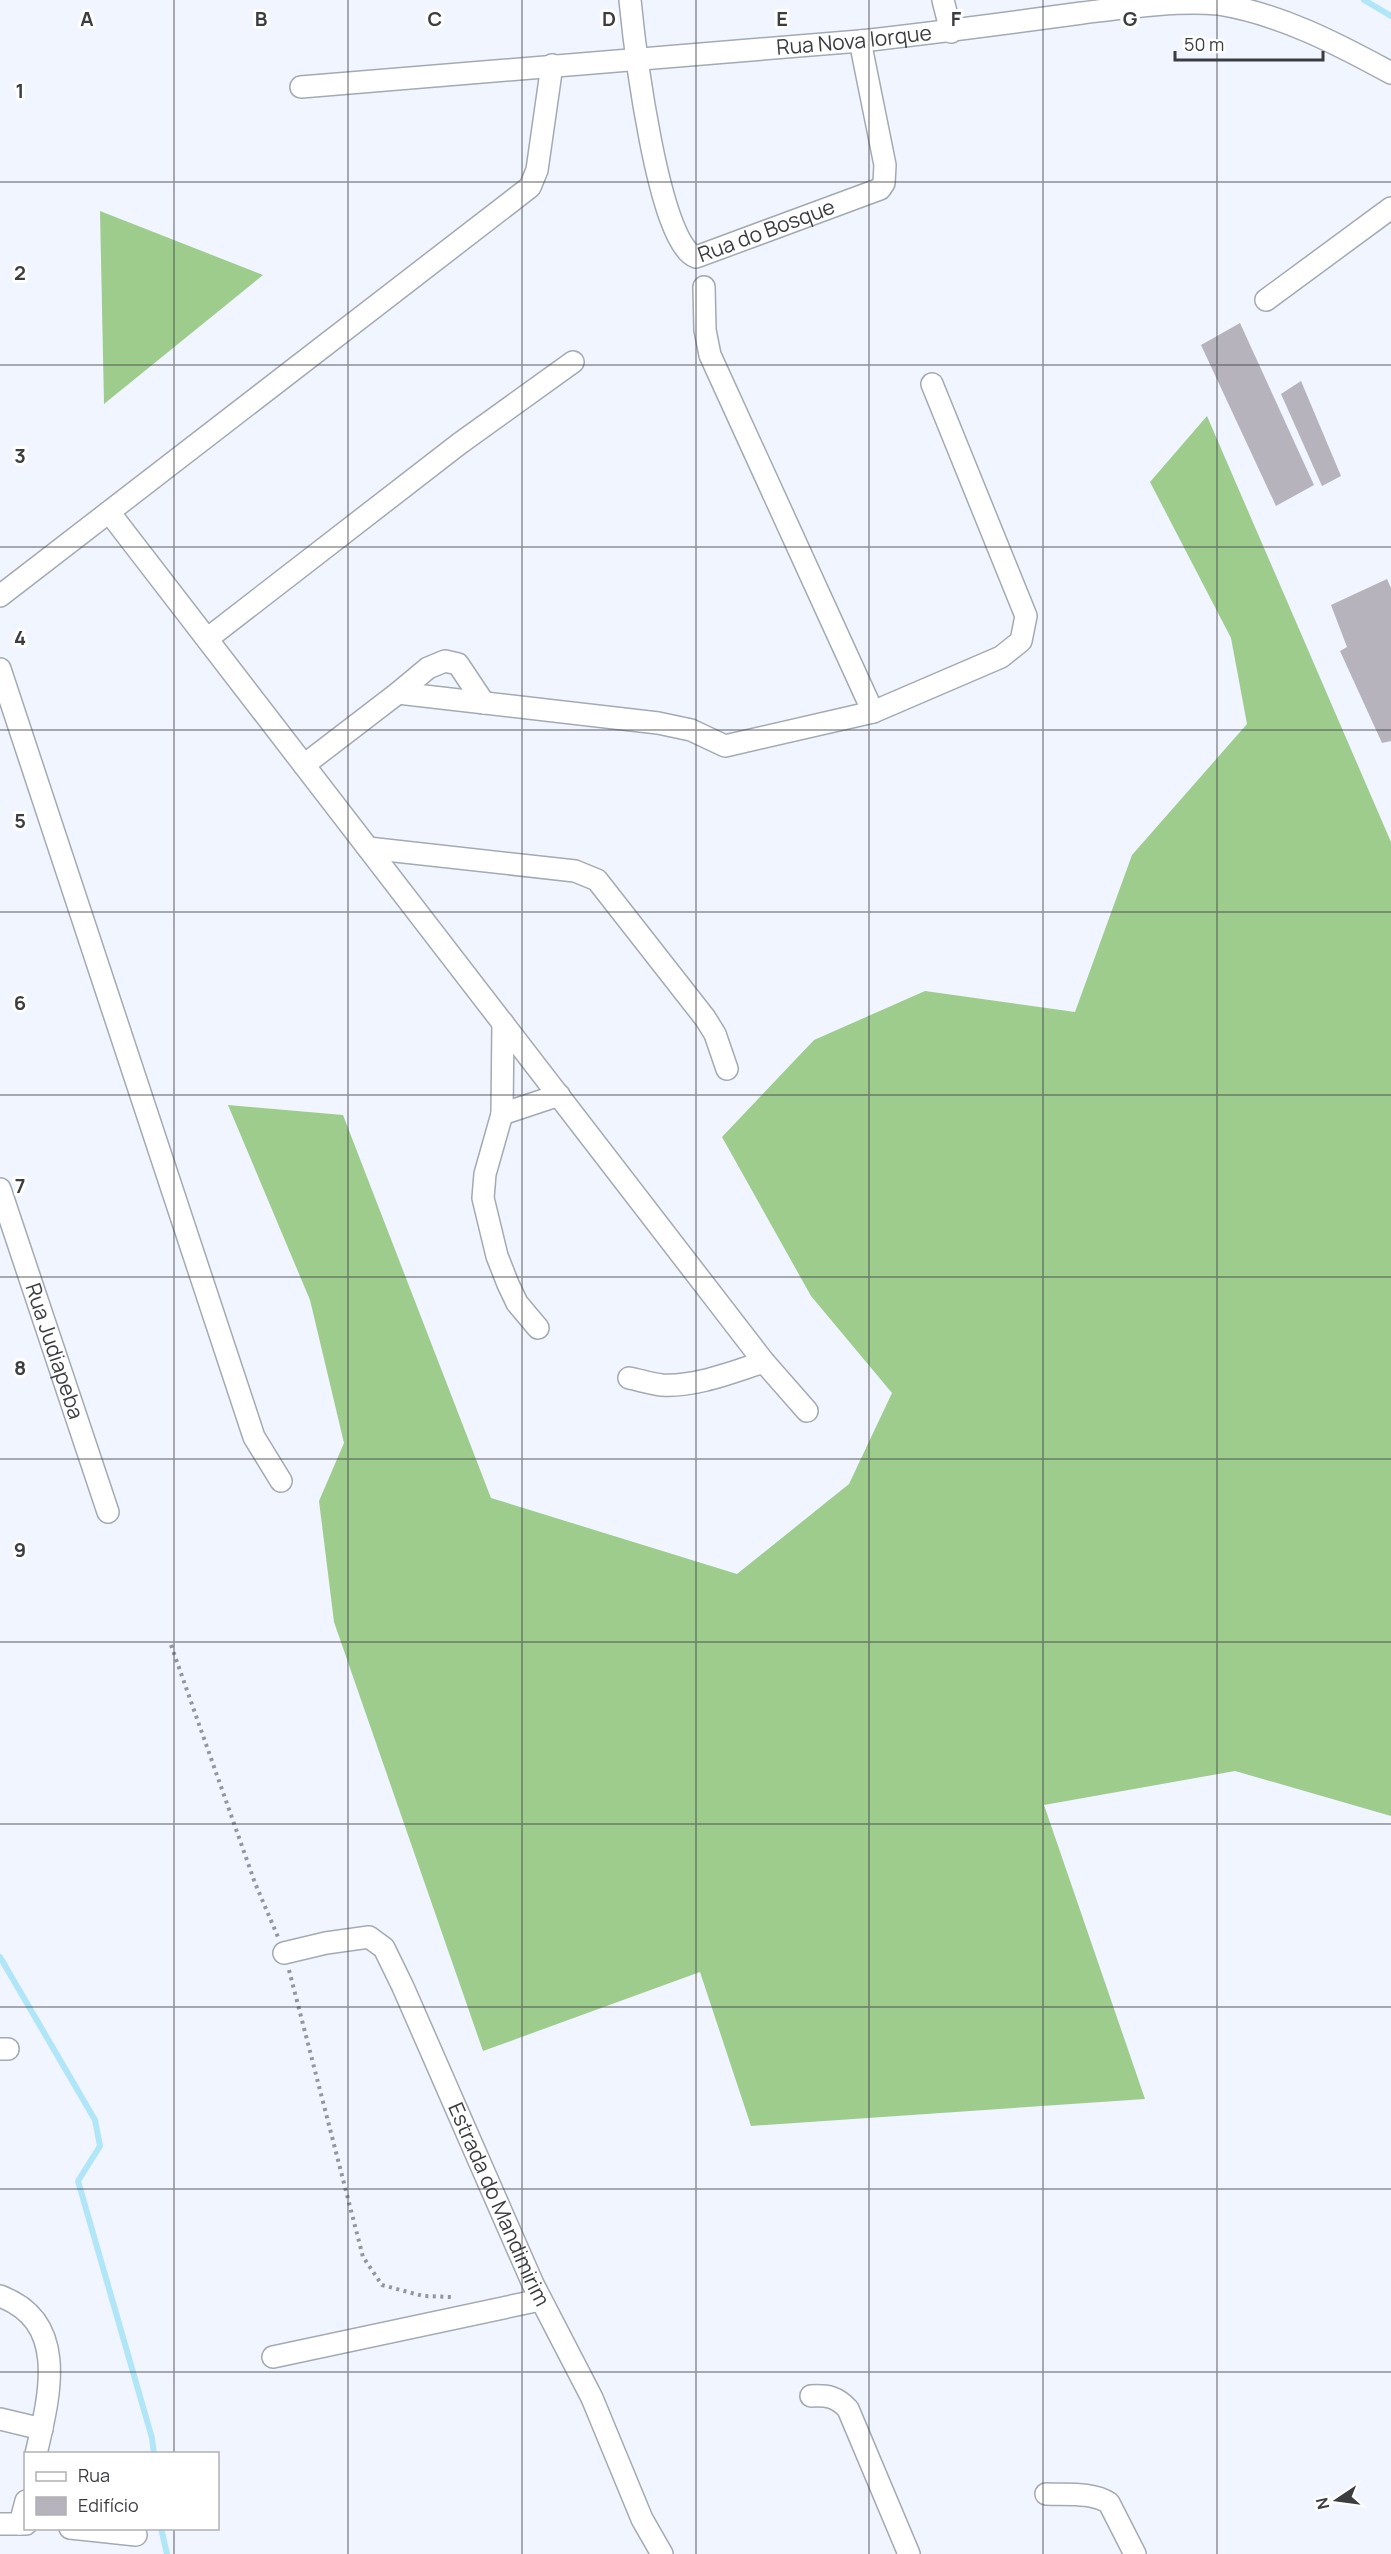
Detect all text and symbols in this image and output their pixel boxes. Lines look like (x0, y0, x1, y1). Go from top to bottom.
text: A (80, 5, 94, 32)
text: B (255, 5, 268, 32)
text: C (428, 5, 442, 32)
text: D (602, 5, 616, 32)
text: E (776, 5, 788, 32)
text: F (951, 5, 962, 32)
text: G (1123, 5, 1138, 32)
street label: Rua Nova Iorque (775, 18, 933, 61)
scale bar (1175, 24, 1324, 62)
text: 50 m (1184, 32, 1224, 56)
text: 1 (16, 77, 24, 104)
street label: Rua do Bosque (694, 192, 838, 268)
text: 2 (14, 259, 26, 286)
text: 3 (14, 442, 26, 469)
text: 4 (14, 624, 26, 651)
text: 5 (14, 807, 26, 834)
text: 6 (14, 989, 26, 1016)
text: 7 (15, 1172, 25, 1199)
street label: Rua Judiapeba (19, 1279, 91, 1422)
text: 8 (14, 1354, 26, 1381)
text: 9 (14, 1536, 26, 1563)
street label: Estrada do Mandimirim (442, 2098, 557, 2311)
legend (24, 2452, 219, 2530)
text: Rua (78, 2463, 110, 2487)
north arrow (1307, 2470, 1367, 2530)
text: Edifício (78, 2493, 139, 2517)
text: N (1310, 2495, 1334, 2511)

